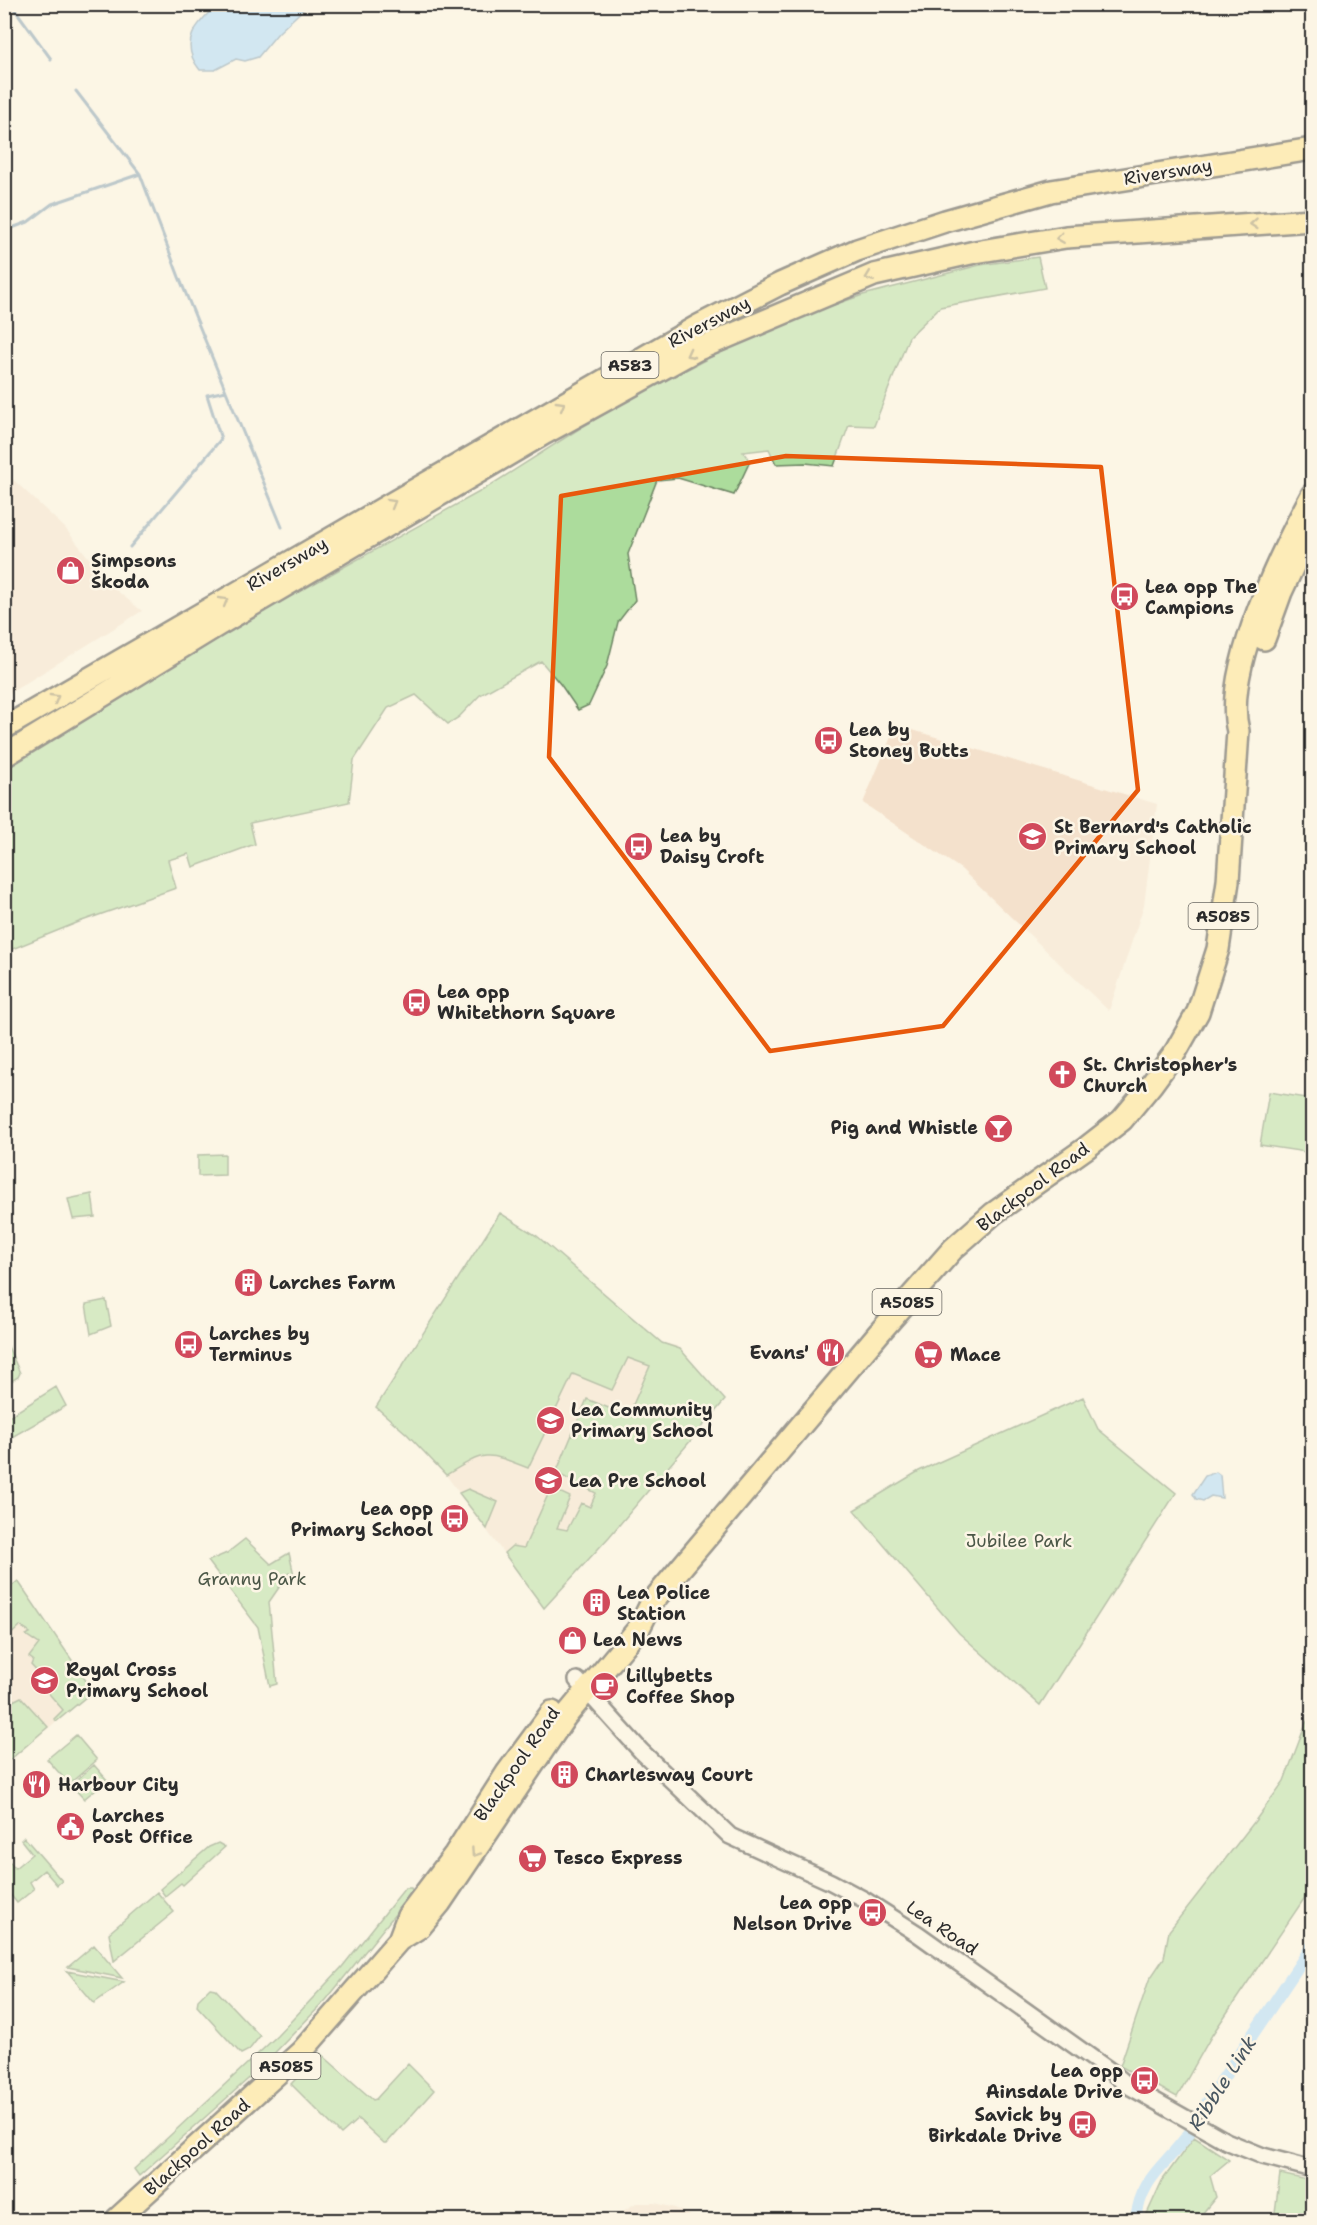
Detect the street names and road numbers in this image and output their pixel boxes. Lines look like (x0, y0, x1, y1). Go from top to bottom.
street label: Riversway (1122, 153, 1214, 191)
street label: Riversway (664, 290, 754, 354)
road number: A583 (602, 352, 658, 378)
street label: Riversway (242, 531, 332, 597)
road number: A5085 (1188, 903, 1258, 929)
street label: Blackpool Road (972, 1137, 1094, 1237)
road number: A5085 (872, 1289, 942, 1315)
street label: Blackpool Road (468, 1702, 566, 1826)
street label: Lea Road (901, 1895, 983, 1961)
road number: A5085 (252, 2053, 320, 2079)
street label: Blackpool Road (139, 2093, 255, 2201)

